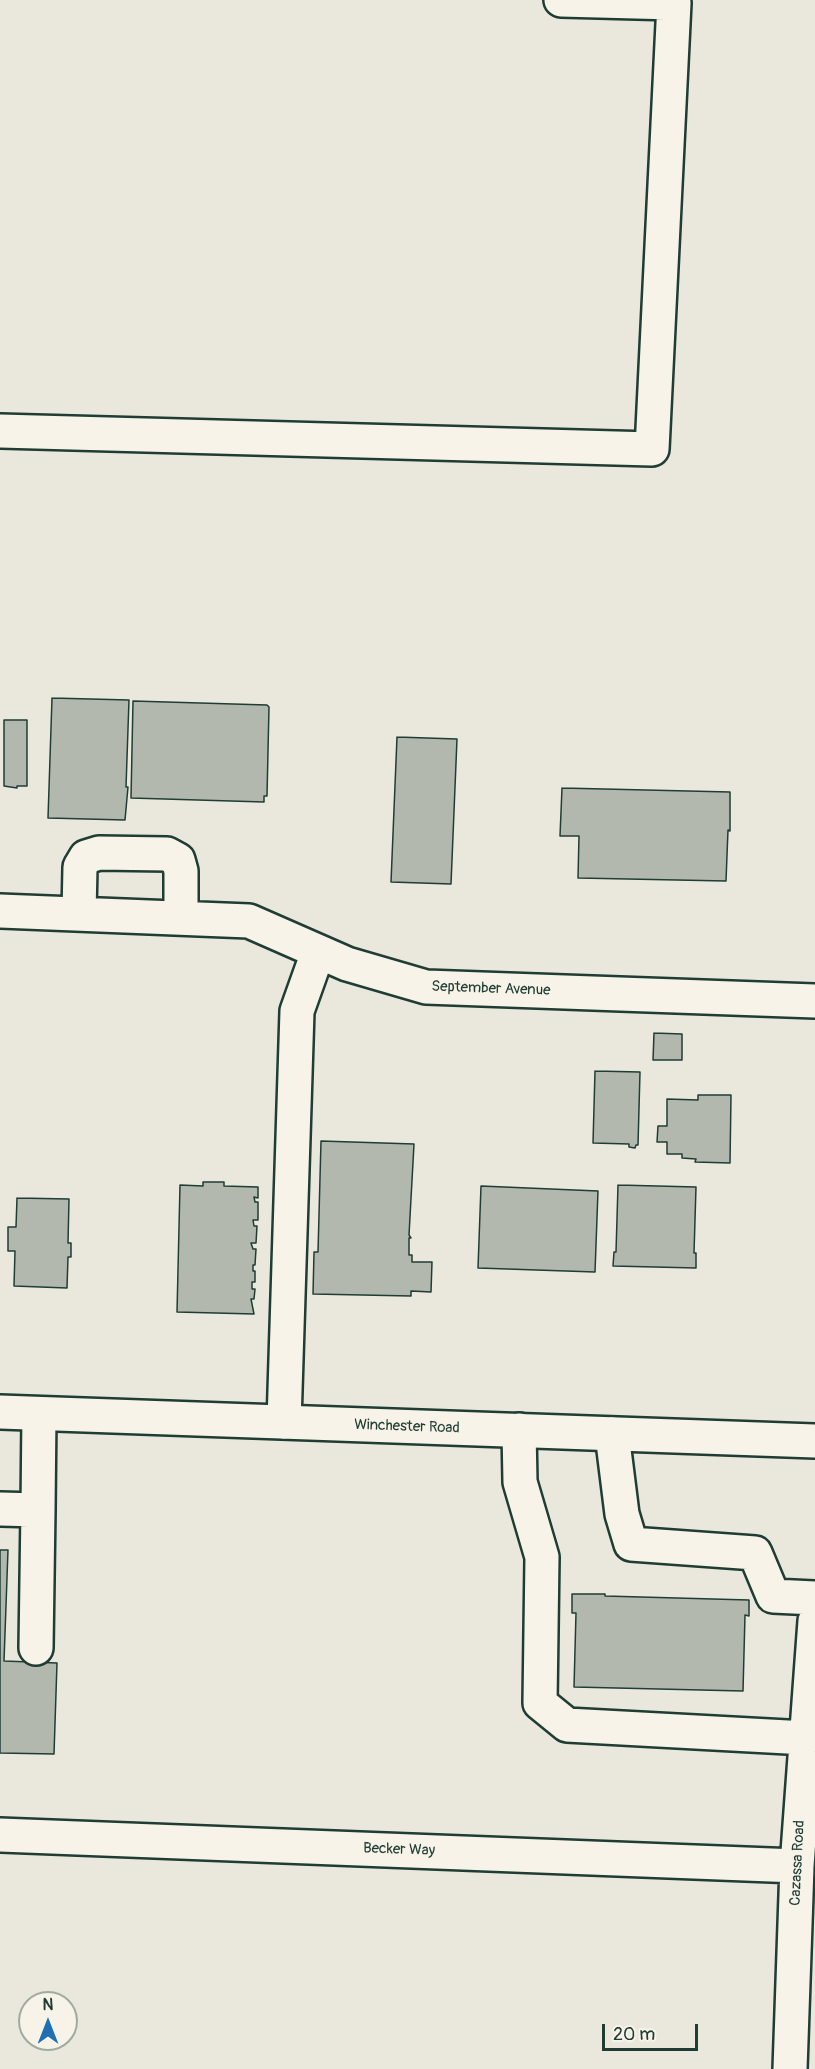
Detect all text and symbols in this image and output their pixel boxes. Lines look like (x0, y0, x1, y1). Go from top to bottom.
street label: September Avenue (431, 978, 551, 1000)
street label: Winchester Road (354, 1416, 460, 1438)
street label: Cazassa Road (787, 1820, 809, 1906)
street label: Becker Way (363, 1840, 435, 1860)
north arrow (18, 1991, 78, 2051)
text: N (43, 1995, 53, 2015)
scale bar (605, 2012, 701, 2050)
text: 20 m (613, 2023, 655, 2046)

